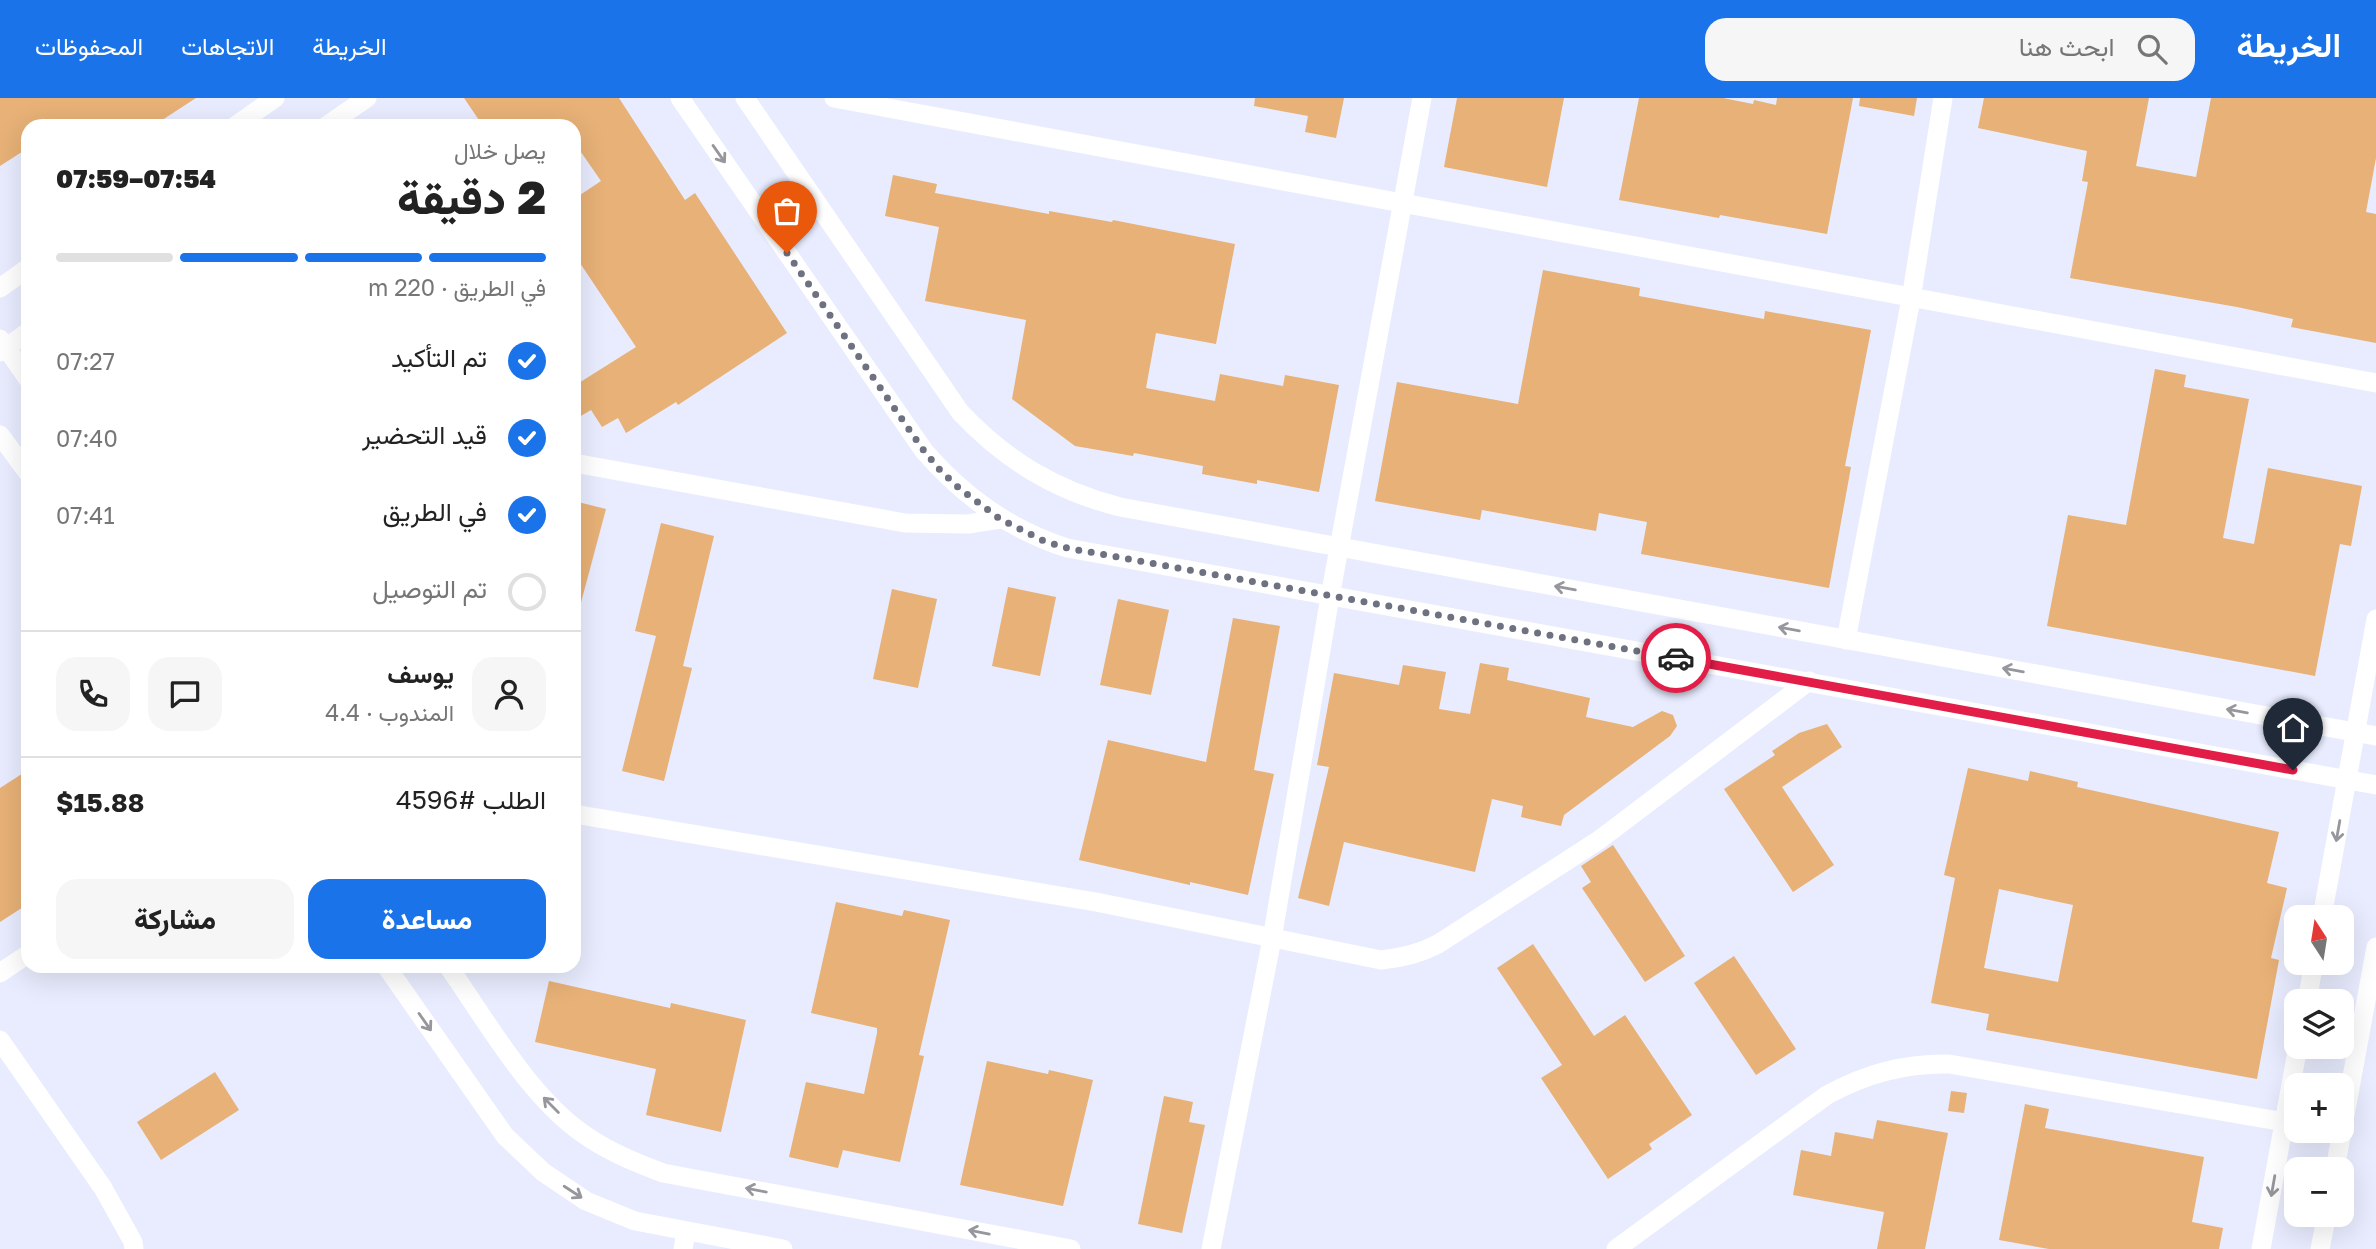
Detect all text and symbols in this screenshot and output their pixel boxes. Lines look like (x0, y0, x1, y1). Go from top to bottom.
search box (1705, 18, 2195, 81)
text: الخريطة (2237, 25, 2341, 64)
icon: search (2133, 30, 2171, 68)
text: المحفوظات (35, 31, 143, 60)
text: الاتجاهات (181, 31, 274, 60)
text: الخريطة (312, 31, 387, 60)
text: ابحث هنا (2019, 31, 2115, 62)
text: يصل خلال (454, 136, 546, 164)
one-way arrow (712, 144, 726, 163)
text: 07:54–07:59 (56, 163, 216, 194)
text: 2 دقيقة (397, 169, 546, 224)
pin (757, 181, 817, 253)
icon: bag (768, 192, 806, 230)
text: في الطريق · 220 m (368, 273, 546, 301)
text: تم التأكيد (391, 342, 487, 373)
icon: check (508, 342, 546, 380)
text: 07:27 (56, 347, 115, 375)
text: قيد التحضير (362, 419, 487, 450)
icon: check (508, 419, 546, 457)
text: 07:40 (56, 424, 118, 452)
text: في الطريق (382, 496, 487, 527)
icon: check (508, 496, 546, 534)
text: 07:41 (56, 501, 115, 529)
text: تم التوصيل (372, 573, 487, 604)
one-way arrow (1554, 581, 1577, 595)
one-way arrow (1778, 622, 1801, 636)
courier (1641, 623, 1711, 693)
icon: car (1657, 639, 1695, 677)
button: phone (56, 657, 130, 731)
button: chat (148, 657, 222, 731)
button: person (472, 657, 546, 731)
text: يوسف (387, 658, 454, 689)
one-way arrow (2002, 663, 2025, 676)
text: المندوب · 4.4 (325, 698, 454, 726)
pin (2263, 698, 2323, 770)
one-way arrow (2226, 704, 2249, 717)
icon: home (2274, 709, 2312, 747)
text: الطلب #4596 (396, 784, 546, 815)
text: $15.88 (56, 787, 144, 818)
one-way arrow (2331, 819, 2344, 841)
button: مشاركة (56, 879, 294, 959)
button: مساعدة (308, 879, 546, 959)
north arrow (2284, 905, 2354, 975)
map controls (2284, 905, 2354, 1227)
button: layers (2284, 989, 2354, 1059)
one-way arrow (418, 1012, 432, 1031)
button: + (2284, 1073, 2354, 1143)
one-way arrow (542, 1096, 559, 1113)
button: − (2284, 1157, 2354, 1227)
one-way arrow (2266, 1174, 2279, 1197)
one-way arrow (745, 1183, 768, 1197)
one-way arrow (562, 1185, 582, 1199)
one-way arrow (968, 1225, 991, 1238)

